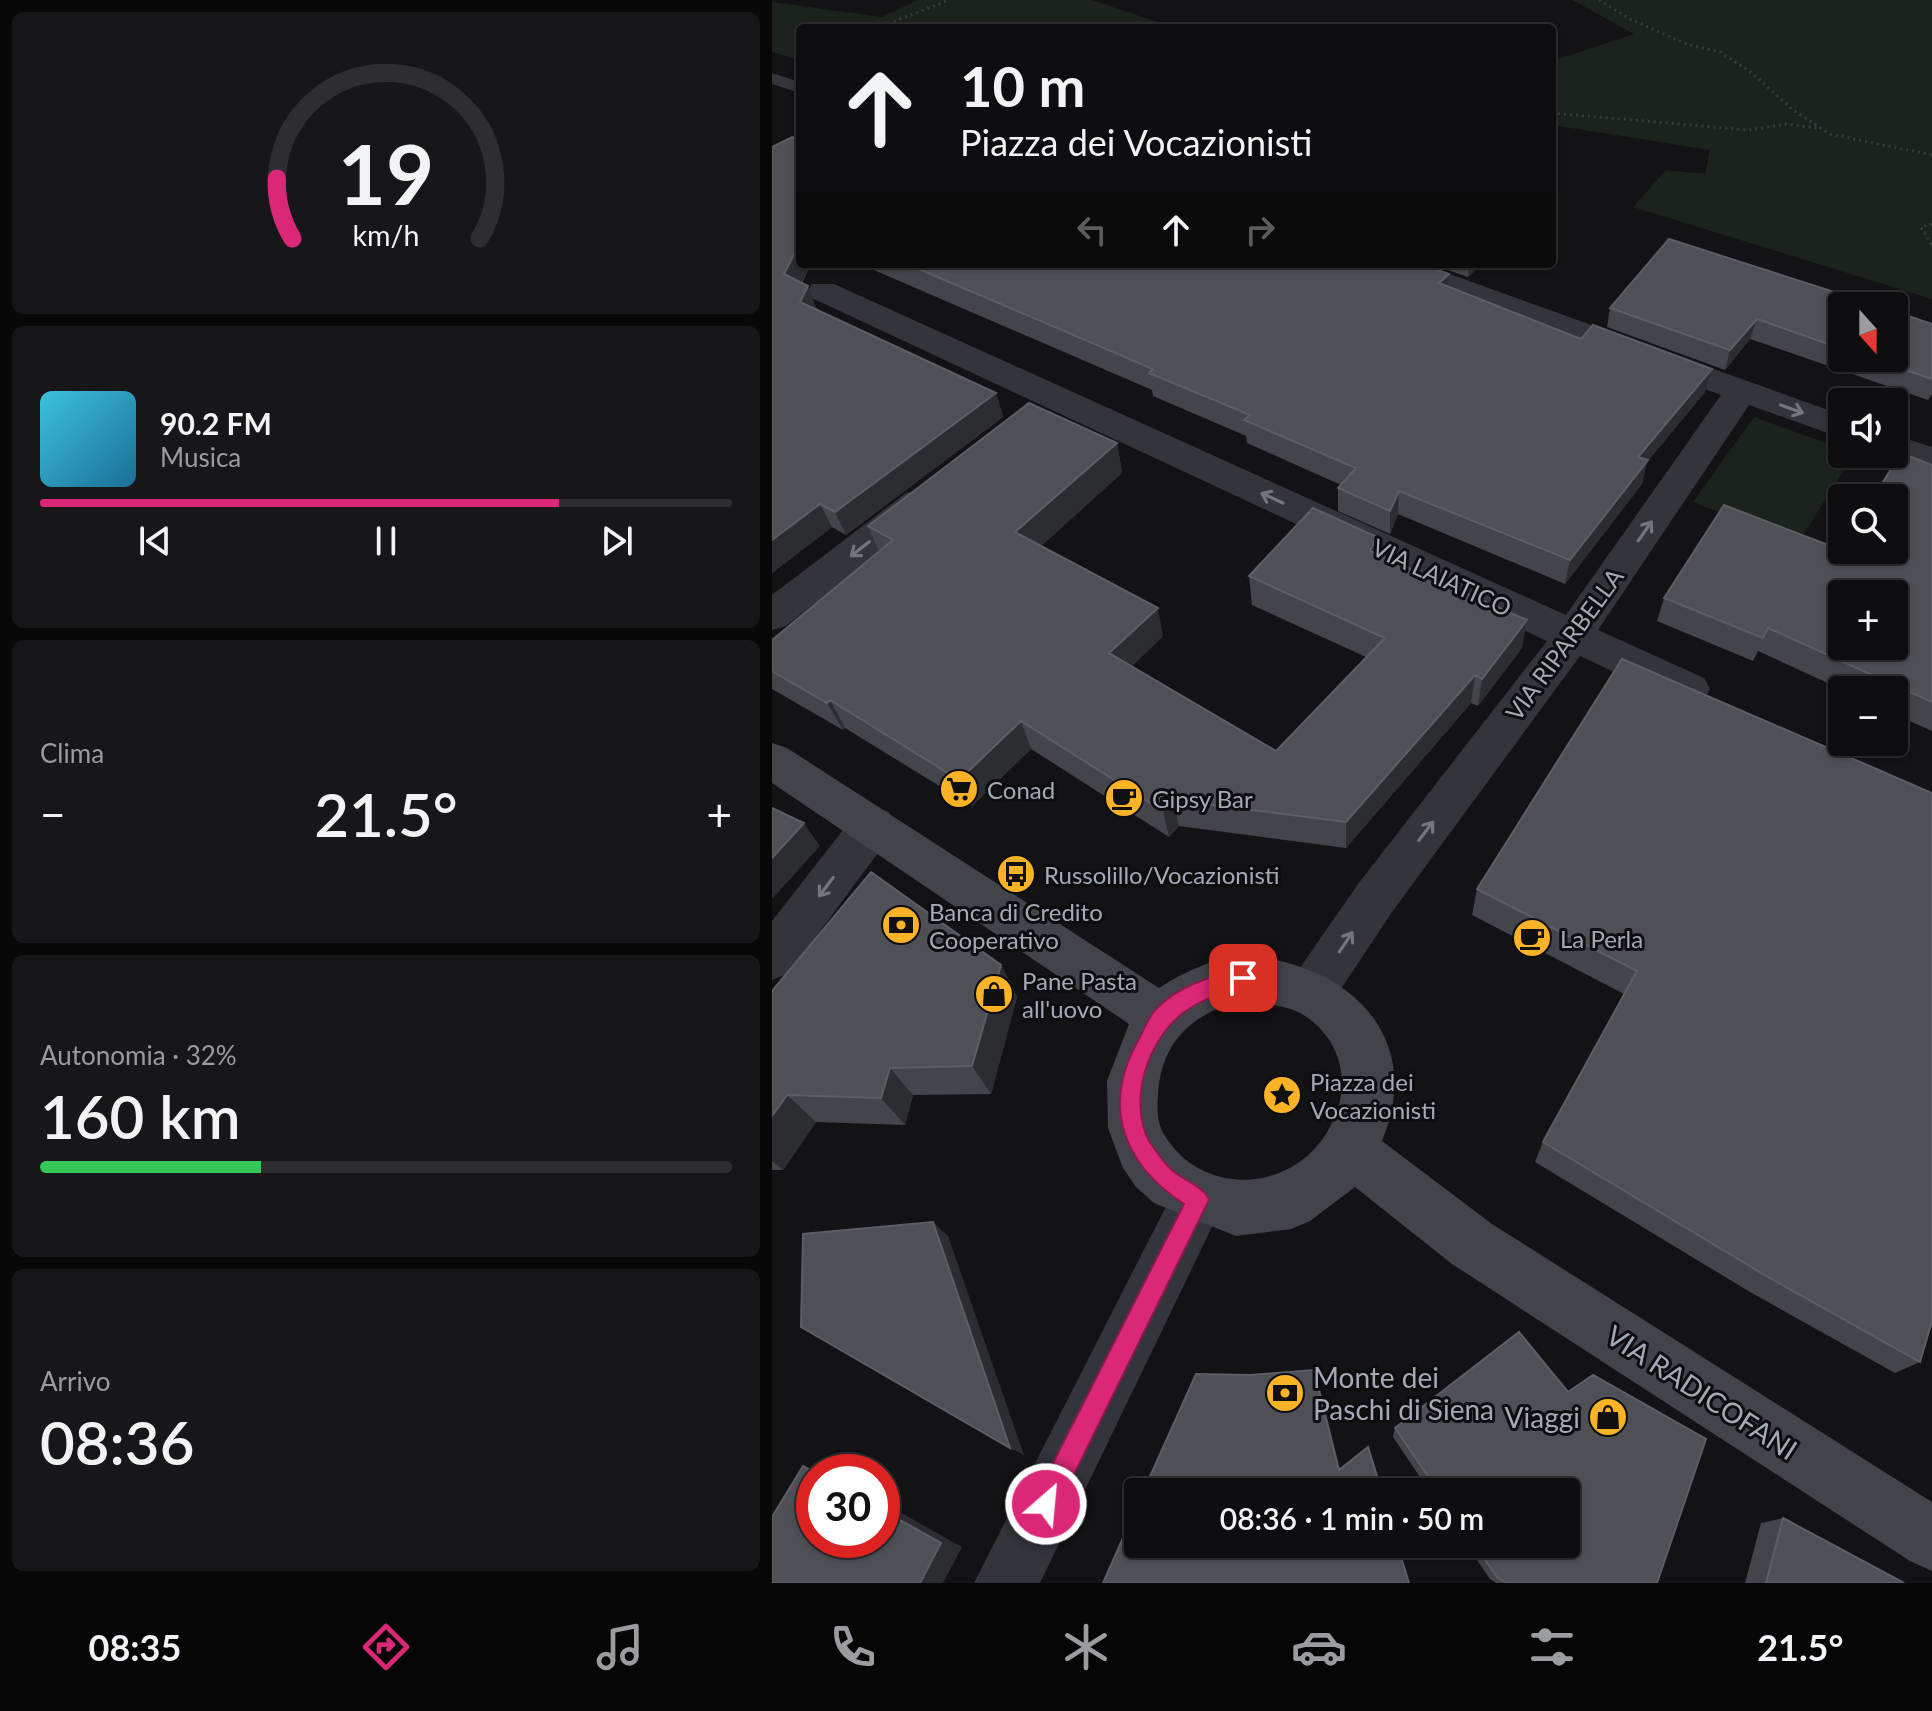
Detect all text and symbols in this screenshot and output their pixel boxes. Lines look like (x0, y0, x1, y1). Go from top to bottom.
text: 10 m (960, 52, 1085, 119)
icon: ahead (828, 56, 932, 160)
text: Piazza dei Vocazionisti (960, 120, 1312, 164)
text: 19 (338, 123, 434, 223)
icon: left (1070, 208, 1114, 252)
icon: ahead (1154, 208, 1198, 252)
icon: right (1238, 208, 1282, 252)
text: km/h (353, 218, 419, 252)
north arrow (1828, 292, 1908, 372)
map controls (1828, 292, 1908, 756)
button: sound (1828, 388, 1908, 468)
one-way arrow (1779, 402, 1804, 417)
text: 90.2 FM (160, 405, 272, 441)
text: Musica (160, 441, 241, 473)
button: search (1828, 484, 1908, 564)
one-way arrow (1260, 490, 1285, 505)
icon: previous (133, 519, 177, 563)
icon: pause (364, 519, 408, 563)
icon: next (595, 519, 639, 563)
one-way arrow (1637, 520, 1653, 542)
street label: VIA LAIATICO (1368, 532, 1516, 622)
one-way arrow (850, 540, 871, 557)
street label: VIA RIPARBELLA (1499, 562, 1629, 726)
button: + (1828, 580, 1908, 660)
button: − (1828, 676, 1908, 756)
text: Clima (40, 737, 104, 769)
supermarket icon: Conad (938, 768, 980, 810)
place label: Conad (987, 775, 1055, 804)
cafe icon: Gipsy Bar (1103, 777, 1145, 819)
text: 21.5° (314, 778, 458, 850)
place label: Gipsy Bar (1152, 784, 1253, 813)
text: − (40, 788, 66, 840)
text: + (706, 788, 732, 840)
one-way arrow (1417, 821, 1434, 842)
bus stop icon: Russolillo/Vocazionisti (995, 853, 1037, 895)
place label: Russolillo/Vocazionisti (1044, 860, 1280, 889)
one-way arrow (818, 876, 835, 897)
place label: Banca di Credito Cooperativo (929, 897, 1103, 954)
bank icon: Banca di Credito Cooperativo (880, 904, 922, 946)
cafe icon: La Perla (1511, 917, 1553, 959)
place label: La Perla (1560, 924, 1643, 953)
one-way arrow (1337, 931, 1354, 953)
pin (1209, 944, 1277, 1012)
icon: arrive (1221, 956, 1265, 1000)
place label: Pane Pasta all'uovo (1022, 966, 1137, 1023)
shop icon: Pane Pasta all'uovo (973, 973, 1015, 1015)
text: Autonomia · 32% (40, 1039, 237, 1071)
place label: Piazza dei Vocazionisti (1310, 1067, 1436, 1124)
place icon: Piazza dei Vocazionisti (1261, 1074, 1303, 1116)
text: 160 km (40, 1080, 241, 1152)
street label: VIA RADICOFANI (1600, 1318, 1804, 1466)
place label: Monte dei Paschi di Siena (1313, 1360, 1494, 1426)
text: Arrivo (40, 1365, 111, 1397)
bank icon: Monte dei Paschi di Siena (1264, 1372, 1306, 1414)
shop icon: Viaggi (1587, 1396, 1629, 1438)
place label: Viaggi (1505, 1400, 1580, 1434)
text: 08:36 (40, 1406, 194, 1478)
speed limit sign: 30 (796, 1454, 900, 1558)
position arrow (1004, 1462, 1088, 1546)
text: 08:36 · 1 min · 50 m (1220, 1500, 1484, 1536)
icon: directions (358, 1619, 414, 1675)
icon: music (592, 1619, 648, 1675)
icon: phone (825, 1619, 881, 1675)
icon: climate (1058, 1619, 1114, 1675)
icon: car (1291, 1619, 1347, 1675)
icon: filters (1524, 1619, 1580, 1675)
text: 08:35 (89, 1625, 181, 1669)
text: 21.5° (1757, 1625, 1843, 1669)

